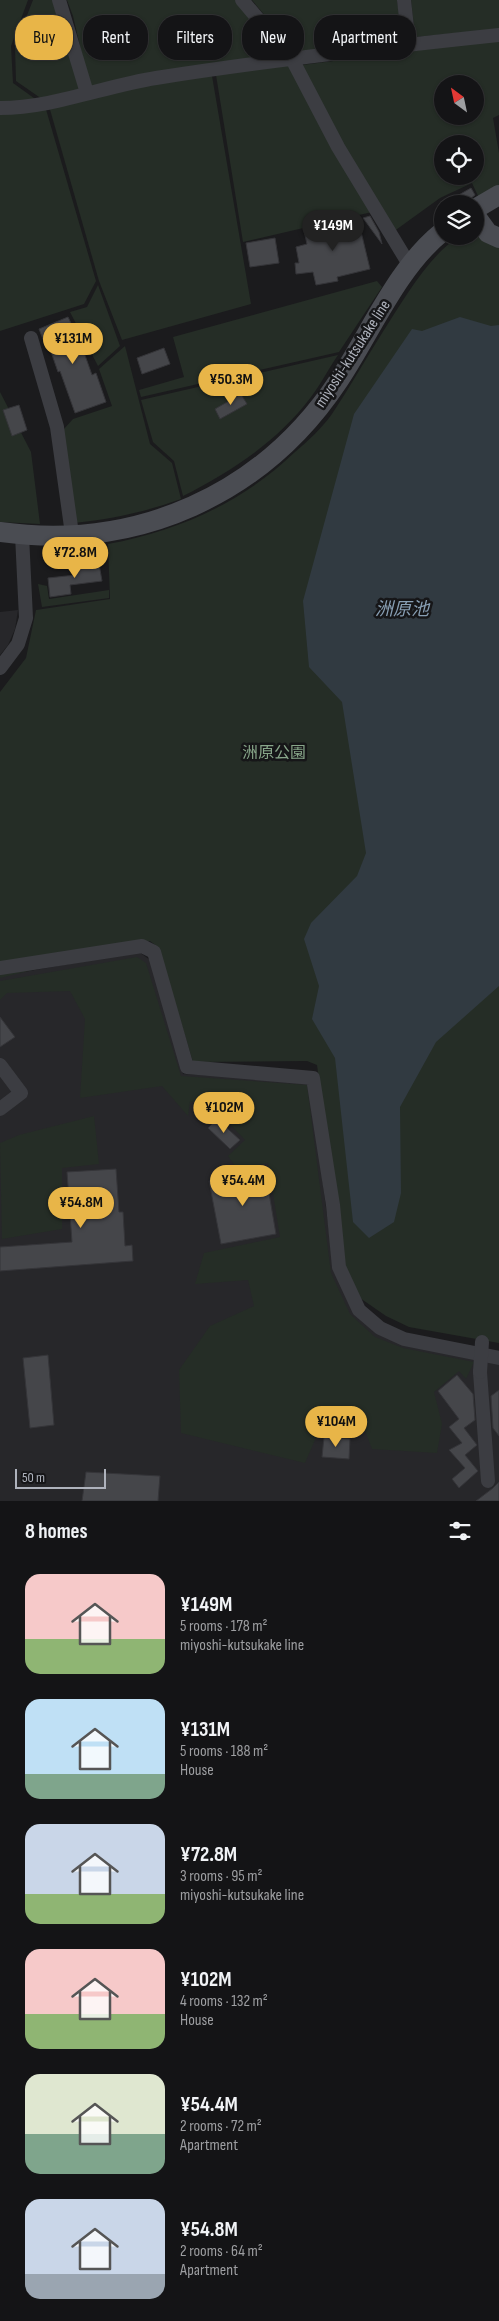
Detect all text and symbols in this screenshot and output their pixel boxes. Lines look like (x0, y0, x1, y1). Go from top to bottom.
chip: Buy (15, 15, 73, 60)
chip: Rent (83, 15, 148, 60)
chip: Filters (158, 15, 232, 60)
chip: New (242, 15, 304, 60)
chip: Apartment (314, 15, 416, 60)
north arrow (434, 75, 484, 125)
map controls (434, 75, 484, 245)
button: locate (434, 135, 484, 185)
button: layers (434, 195, 484, 245)
pin: ¥149M (298, 210, 368, 252)
text: ¥149M (313, 216, 353, 235)
street label: miyoshi-kutsukake line (311, 297, 395, 411)
pin: ¥131M (38, 322, 108, 365)
text: ¥131M (54, 329, 92, 348)
pin: ¥50.3M (190, 364, 272, 406)
text: ¥50.3M (209, 370, 253, 389)
pin: ¥72.8M (34, 536, 116, 579)
text: ¥72.8M (53, 543, 97, 562)
water label: 洲原池 (375, 599, 431, 620)
park label: 洲原公園 (242, 744, 306, 763)
pin: ¥102M (189, 1092, 259, 1134)
text: ¥102M (204, 1098, 244, 1117)
pin: ¥54.4M (202, 1164, 284, 1207)
text: ¥54.4M (221, 1171, 265, 1190)
pin: ¥54.8M (40, 1186, 122, 1229)
text: ¥54.8M (59, 1193, 103, 1212)
pin: ¥104M (301, 1406, 371, 1448)
text: ¥104M (316, 1412, 356, 1431)
scale bar (15, 1466, 106, 1489)
text: 50 m (22, 1469, 45, 1486)
icon: filters (446, 1517, 474, 1545)
text: 8 homes (25, 1519, 88, 1544)
text: ¥149M (180, 1592, 232, 1617)
icon: home (65, 1594, 125, 1654)
text: 5 rooms · 178 m² (180, 1617, 268, 1636)
text: miyoshi-kutsukake line (180, 1636, 304, 1655)
text: ¥131M (180, 1717, 230, 1742)
icon: home (65, 1719, 125, 1779)
text: 5 rooms · 188 m² (180, 1742, 268, 1761)
text: House (180, 1761, 214, 1780)
text: ¥72.8M (180, 1842, 237, 1867)
icon: home (65, 1844, 125, 1904)
text: 3 rooms · 95 m² (180, 1867, 262, 1886)
text: miyoshi-kutsukake line (180, 1886, 304, 1905)
text: ¥102M (180, 1967, 232, 1992)
icon: home (65, 1969, 125, 2029)
text: 4 rooms · 132 m² (180, 1992, 268, 2011)
text: House (180, 2011, 214, 2030)
text: ¥54.4M (180, 2092, 238, 2117)
icon: home (65, 2094, 125, 2154)
text: 2 rooms · 72 m² (180, 2117, 262, 2136)
text: Apartment (180, 2136, 238, 2155)
text: ¥54.8M (180, 2217, 238, 2242)
icon: home (65, 2219, 125, 2279)
text: 2 rooms · 64 m² (180, 2242, 263, 2261)
text: Apartment (180, 2261, 238, 2280)

